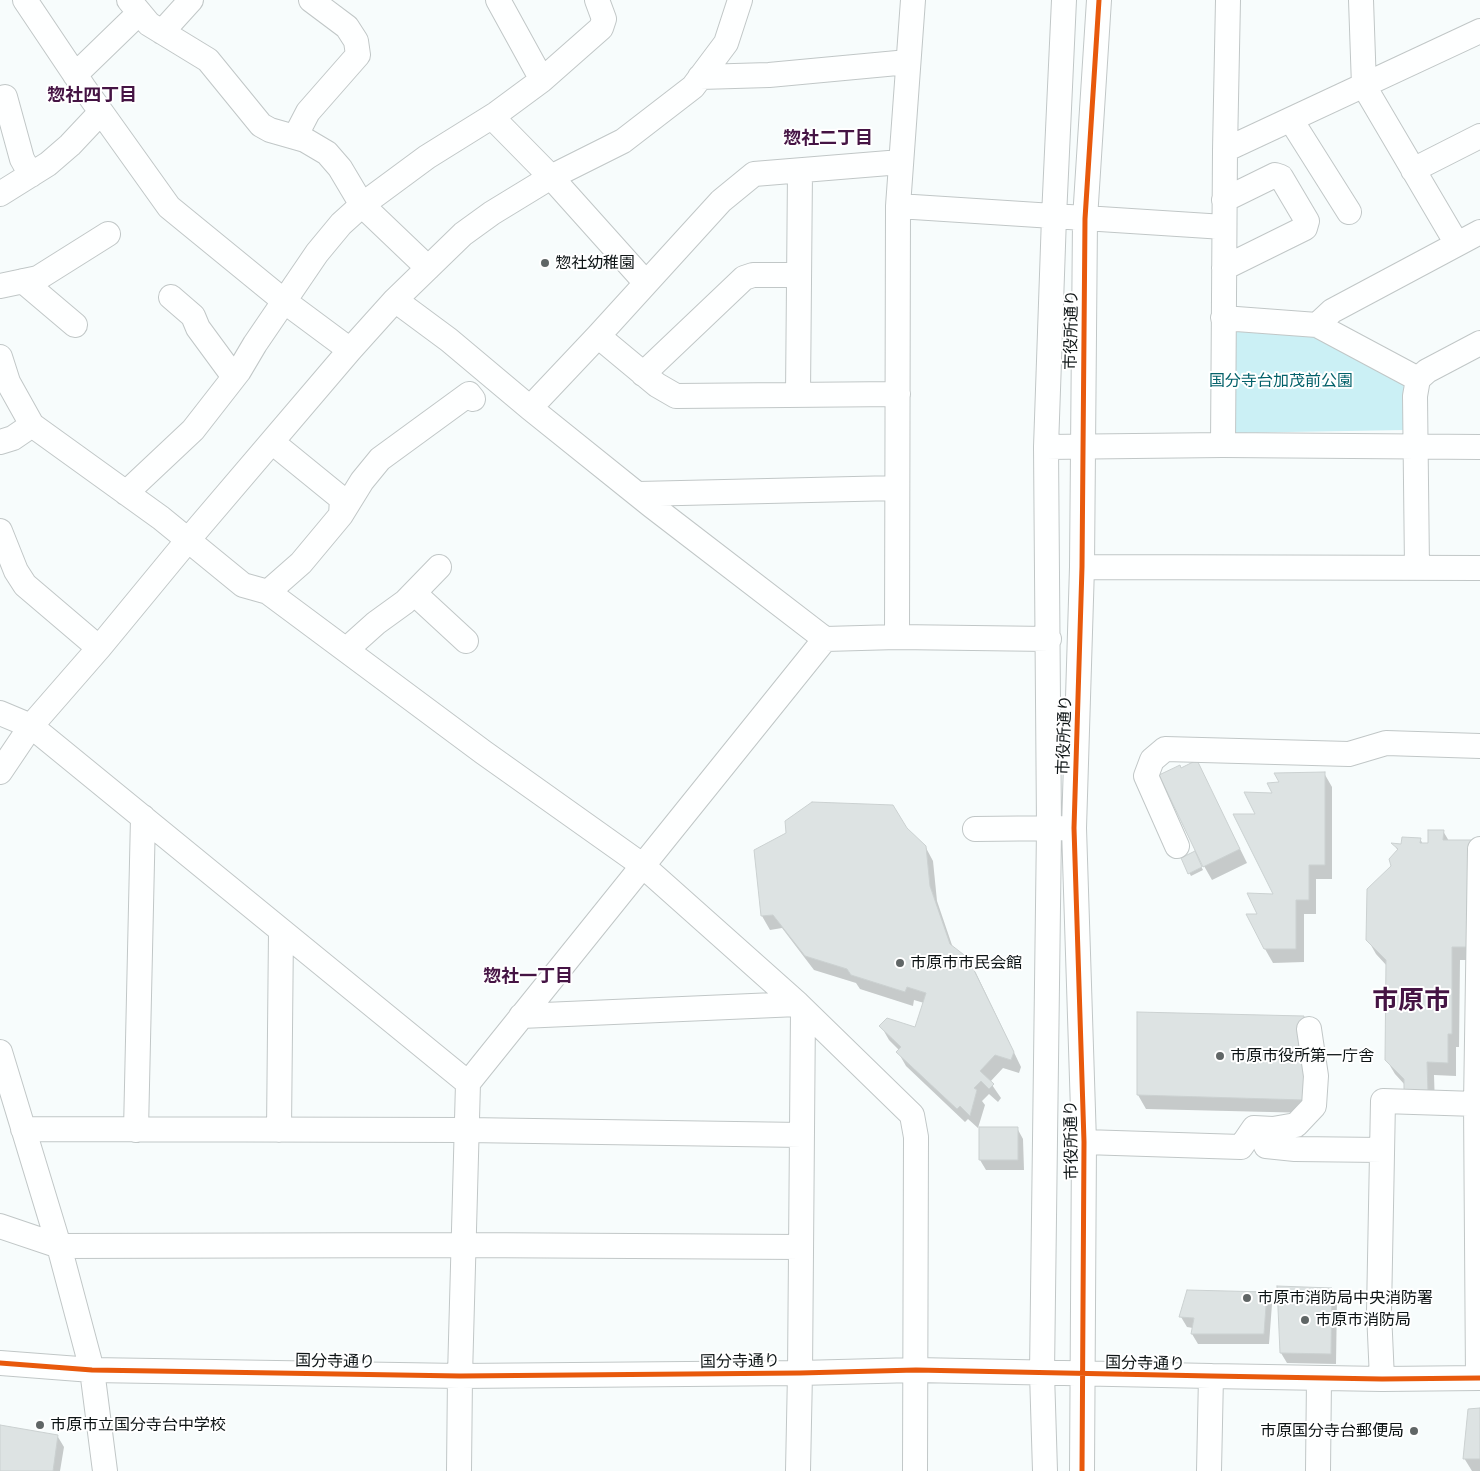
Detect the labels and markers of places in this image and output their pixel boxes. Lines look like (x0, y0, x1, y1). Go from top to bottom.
place label: 惣社幼稚園 (555, 253, 635, 273)
marker: 惣社幼稚園 (539, 257, 551, 269)
place label: 市原市市民会館 (910, 953, 1022, 973)
marker: 市原市市民会館 (894, 957, 906, 969)
place label: 市原市役所第一庁舎 (1230, 1046, 1374, 1066)
marker: 市原市役所第一庁舎 (1214, 1050, 1226, 1062)
place label: 市原市消防局中央消防署 (1257, 1288, 1433, 1308)
marker: 市原市消防局中央消防署 (1241, 1292, 1253, 1304)
place label: 市原市消防局 (1315, 1310, 1411, 1330)
marker: 市原市消防局 (1299, 1314, 1311, 1326)
place label: 市原市立国分寺台中学校 (50, 1415, 226, 1435)
marker: 市原市立国分寺台中学校 (34, 1419, 46, 1431)
place label: 市原国分寺台郵便局 (1260, 1421, 1404, 1441)
marker: 市原国分寺台郵便局 (1408, 1425, 1420, 1437)

